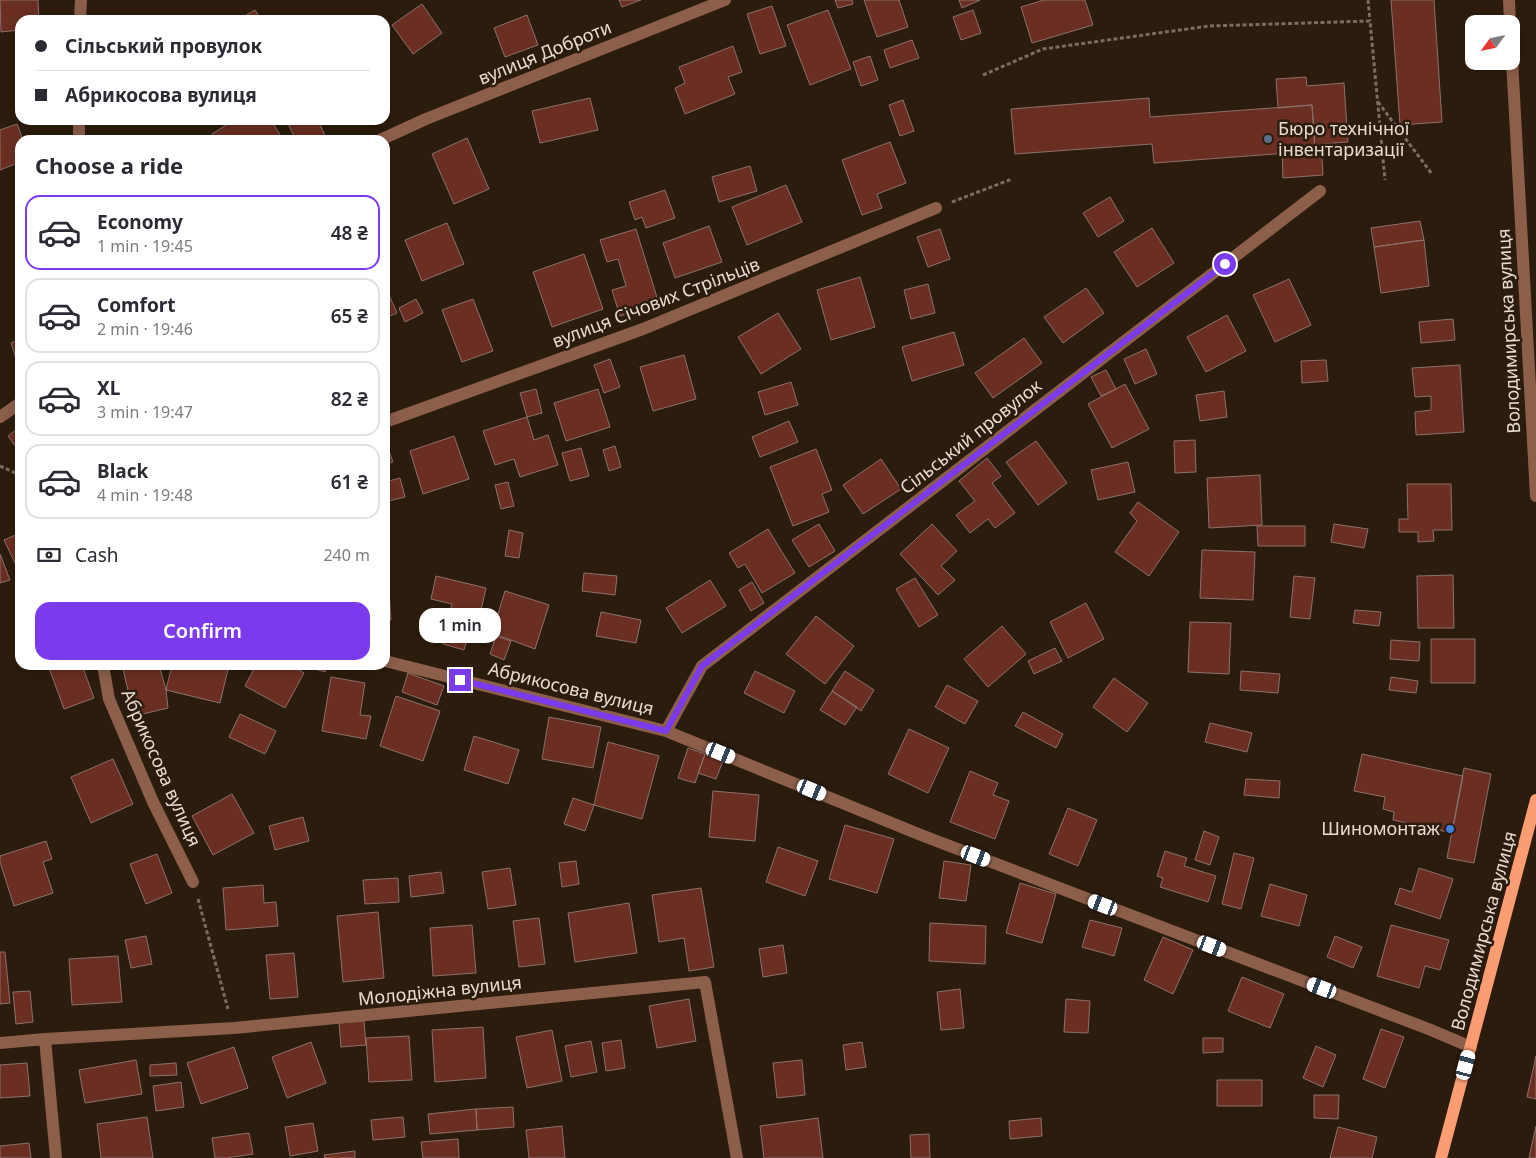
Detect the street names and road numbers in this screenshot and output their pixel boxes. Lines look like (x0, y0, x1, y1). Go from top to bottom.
street label: вулиця Доброти (474, 14, 615, 90)
street label: Володимирська вулиця (1491, 228, 1525, 434)
street label: вулиця Січових Стрільців (548, 251, 763, 353)
street label: Сільський провулок (895, 373, 1046, 499)
street label: Абрикосова вулиця (486, 656, 657, 720)
street label: Абрикосова вулиця (116, 685, 207, 850)
street label: Володимирська вулиця (1445, 828, 1521, 1033)
street label: Молодіжна вулиця (357, 969, 523, 1011)

